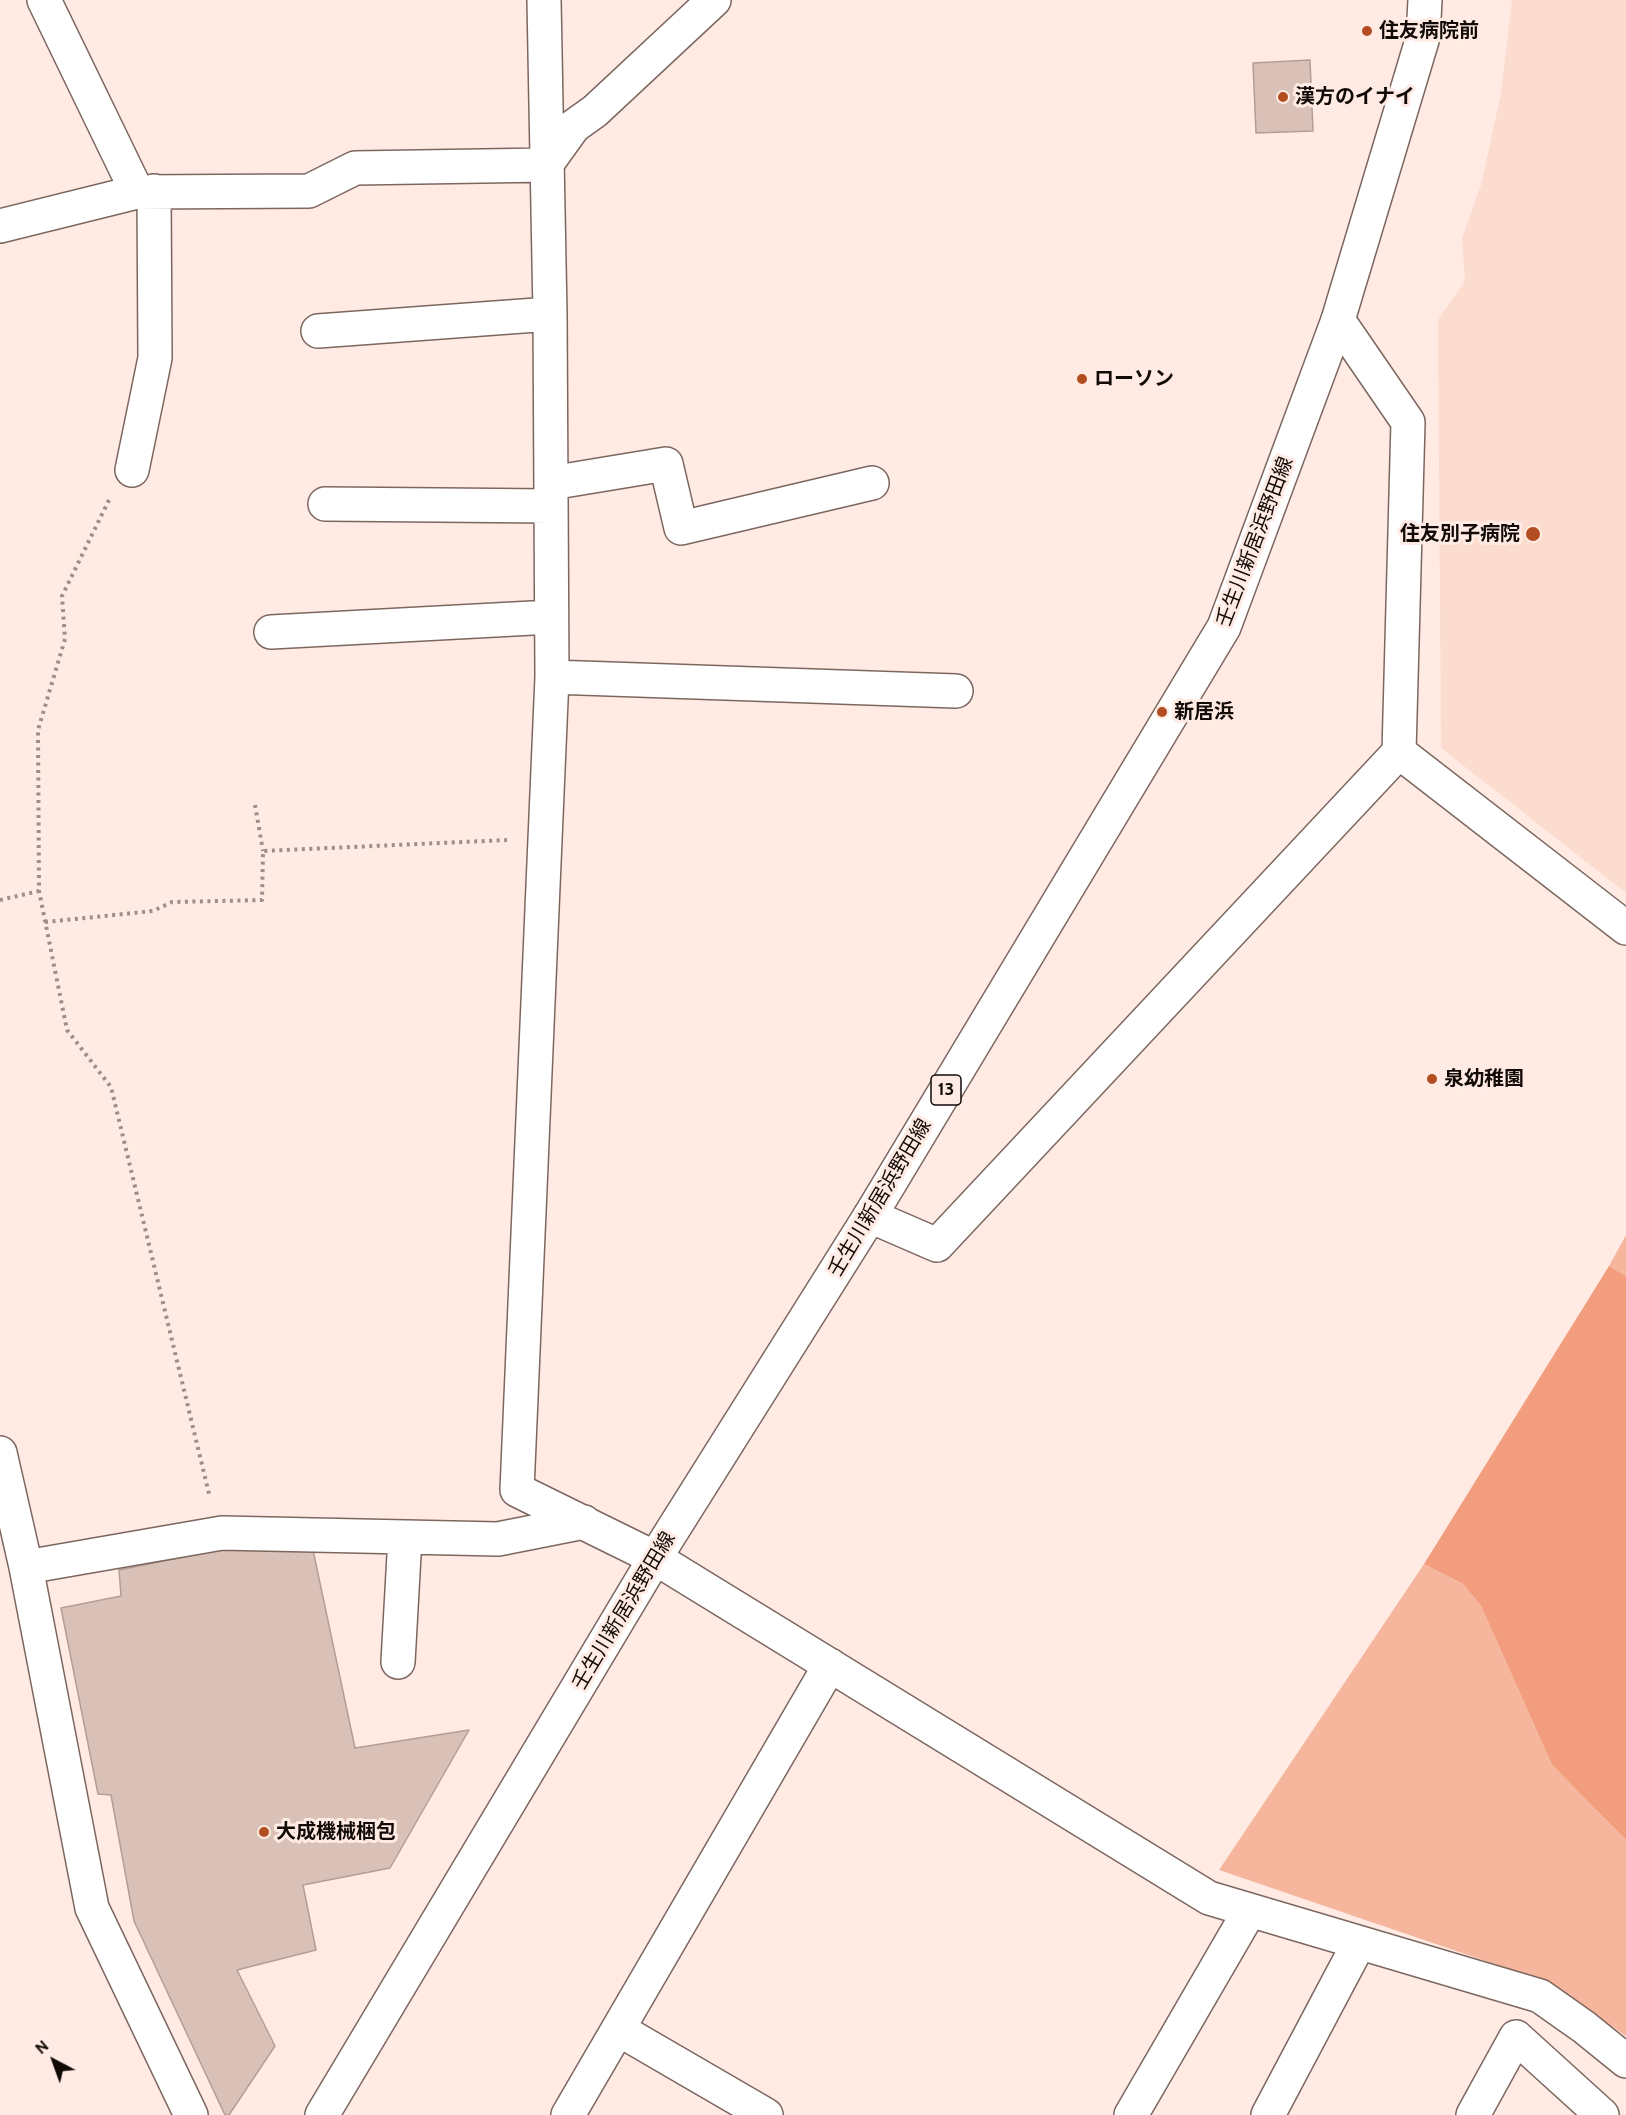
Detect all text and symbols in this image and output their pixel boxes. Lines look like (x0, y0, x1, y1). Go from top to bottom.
place label: 住友病院前 (1379, 19, 1479, 43)
marker: 住友病院前 (1360, 24, 1374, 38)
place label: 漢方のイナイ (1295, 85, 1415, 109)
marker: 漢方のイナイ (1276, 90, 1290, 104)
place label: ローソン (1094, 367, 1174, 391)
marker: ローソン (1075, 372, 1089, 386)
street label: 壬生川新居浜野田線 (1212, 454, 1298, 630)
place label: 住友別子病院 (1400, 522, 1520, 546)
marker: 住友別子病院 (1524, 525, 1542, 543)
place label: 新居浜 (1174, 700, 1234, 724)
marker: 新居浜 (1155, 705, 1169, 719)
place label: 泉幼稚園 (1444, 1067, 1524, 1091)
marker: 泉幼稚園 (1425, 1072, 1439, 1086)
road number: 13 (931, 1075, 961, 1105)
street label: 壬生川新居浜野田線 (823, 1115, 937, 1281)
street label: 壬生川新居浜野田線 (567, 1528, 681, 1694)
place label: 大成機械梱包 (276, 1820, 396, 1844)
marker: 大成機械梱包 (257, 1825, 271, 1839)
north arrow (24, 2031, 84, 2091)
text: N (31, 2036, 52, 2058)

